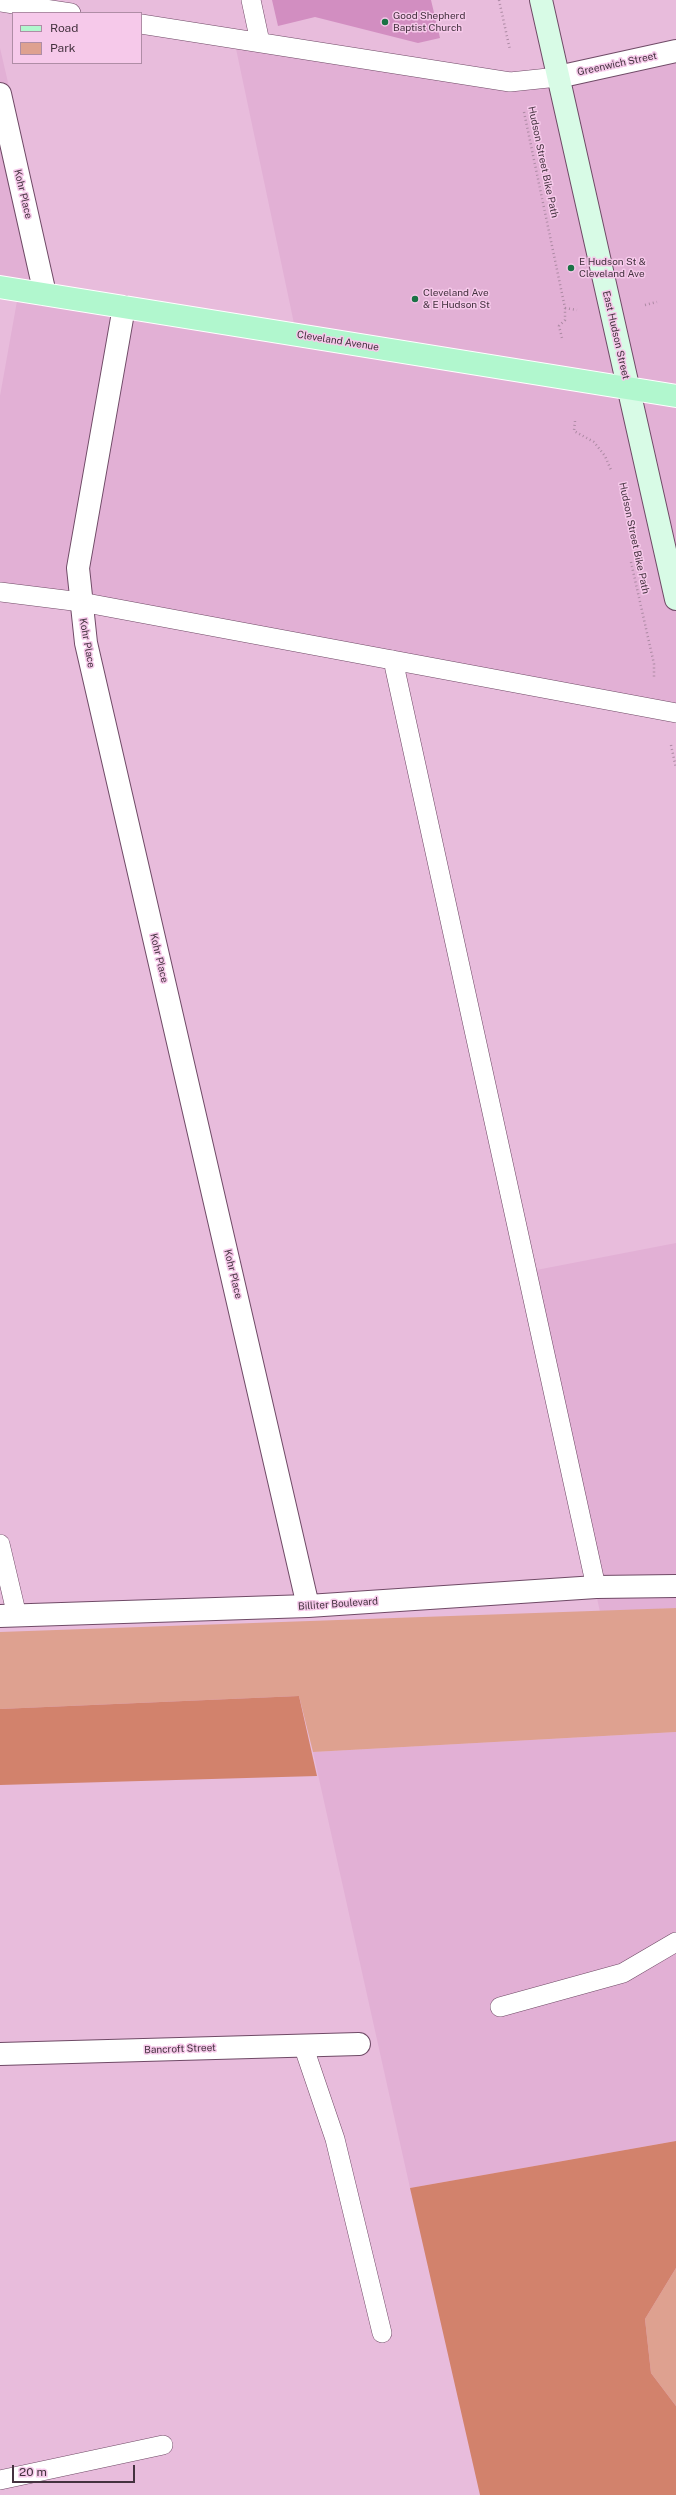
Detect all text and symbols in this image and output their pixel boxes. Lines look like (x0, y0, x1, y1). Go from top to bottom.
place label: Good Shepherd Baptist Church (393, 10, 465, 34)
legend (12, 12, 142, 64)
marker: Good Shepherd Baptist Church (380, 17, 390, 27)
text: Road (50, 21, 78, 35)
text: Park (50, 41, 76, 55)
street label: Greenwich Street (576, 50, 658, 78)
street label: Hudson Street Bike Path (525, 105, 561, 219)
street label: Kohr Place (12, 168, 34, 220)
place label: E Hudson St & Cleveland Ave (579, 256, 646, 280)
marker: E Hudson St & Cleveland Ave (566, 263, 576, 273)
place label: Cleveland Ave & E Hudson St (423, 287, 490, 310)
street label: East Hudson Street (600, 290, 632, 380)
marker: Cleveland Ave & E Hudson St (410, 294, 420, 304)
street label: Cleveland Avenue (296, 329, 380, 353)
street label: Hudson Street Bike Path (616, 481, 652, 595)
street label: Kohr Place (77, 617, 97, 669)
street label: Kohr Place (148, 932, 170, 984)
street label: Kohr Place (222, 1248, 244, 1300)
street label: Billiter Boulevard (298, 1595, 378, 1613)
street label: Bancroft Street (144, 2042, 216, 2056)
scale bar (14, 2457, 137, 2483)
text: 20 m (19, 2465, 47, 2479)

